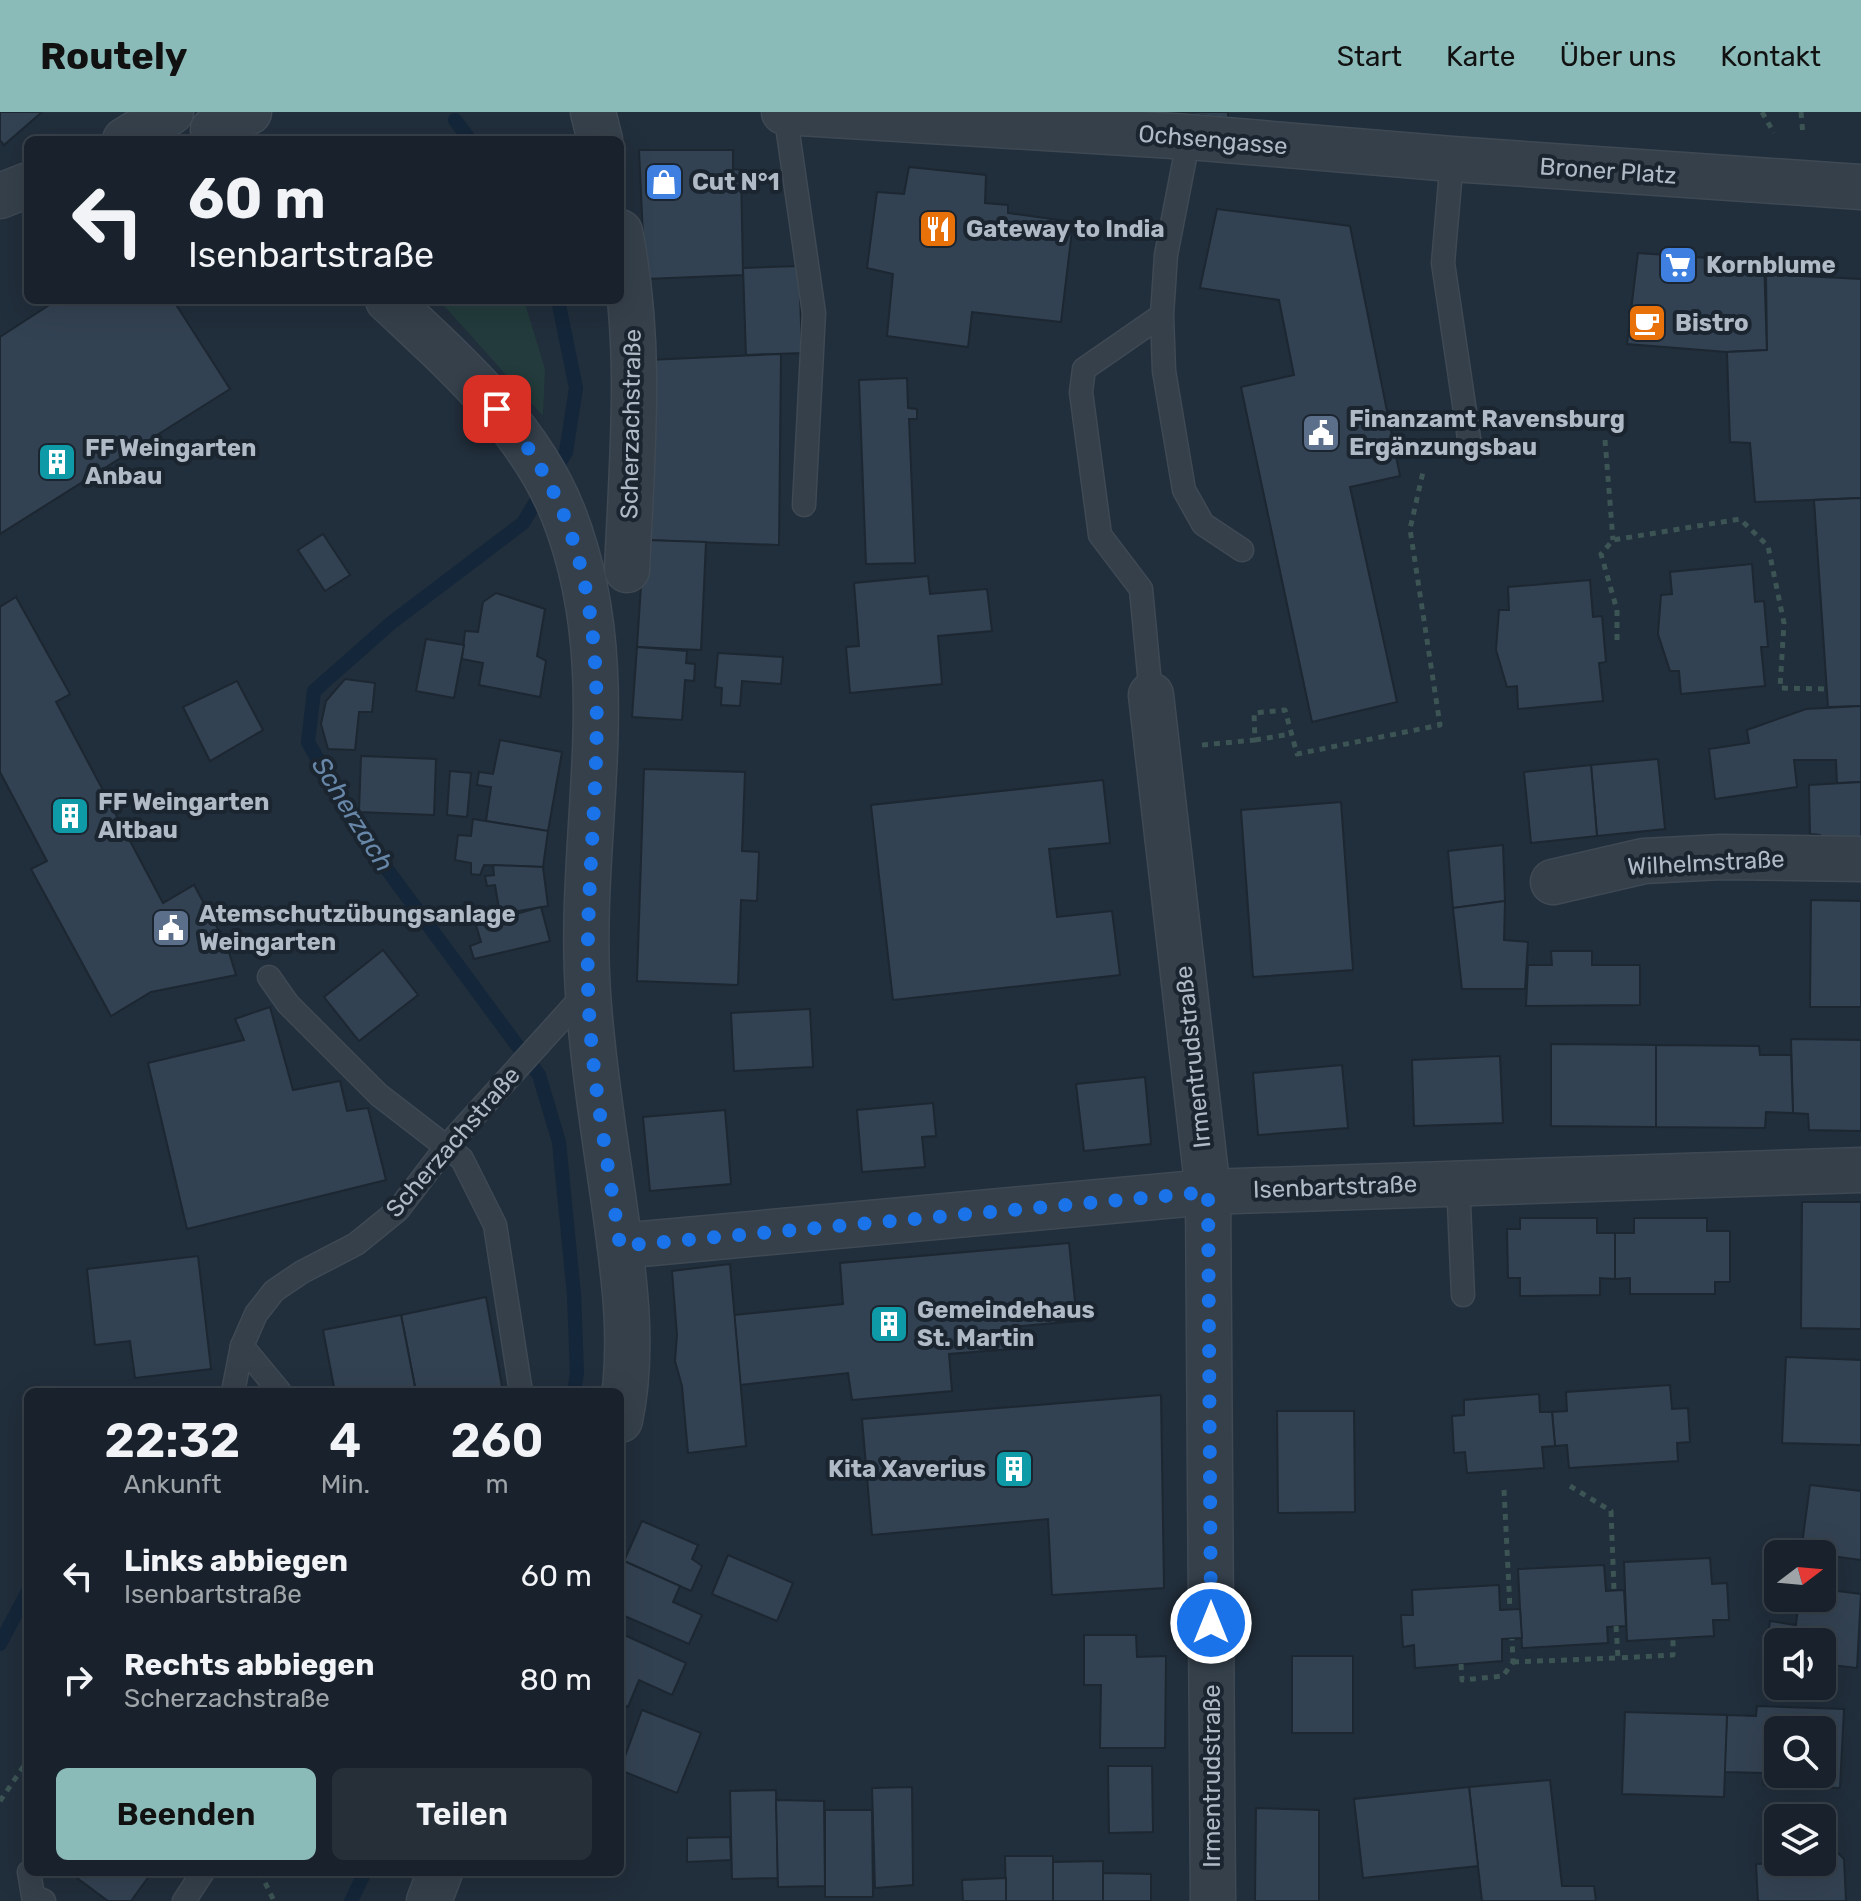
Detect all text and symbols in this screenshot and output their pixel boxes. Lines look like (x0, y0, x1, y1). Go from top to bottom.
text: Routely (40, 33, 187, 79)
text: Start (1337, 40, 1402, 73)
text: Karte (1446, 40, 1515, 73)
text: Über uns (1559, 40, 1676, 73)
text: Kontakt (1720, 40, 1821, 73)
street label: Ochsengasse (1137, 120, 1289, 160)
street label: Broner Platz (1539, 152, 1677, 190)
shop icon: Cut N°1 (643, 161, 685, 203)
text: 60 m (188, 166, 326, 232)
icon: left (56, 168, 160, 272)
place label: Cut N°1 (692, 168, 780, 196)
restaurant icon: Gateway to India (917, 208, 959, 250)
place label: Gateway to India (966, 215, 1165, 243)
text: Isenbartstraße (188, 233, 434, 276)
supermarket icon: Kornblume (1657, 244, 1699, 286)
place label: Kornblume (1706, 251, 1836, 279)
cafe icon: Bistro (1626, 302, 1668, 344)
place label: Bistro (1675, 309, 1749, 337)
street label: Scherzachstraße (615, 329, 647, 519)
pin (463, 375, 531, 443)
icon: arrive (475, 387, 519, 431)
place label: Finanzamt Ravensburg Ergänzungsbau (1349, 405, 1625, 461)
public building icon: Finanzamt Ravensburg Ergänzungsbau (1300, 412, 1342, 454)
place label: FF Weingarten Anbau (85, 434, 256, 490)
building icon: FF Weingarten Anbau (36, 441, 78, 483)
water label: Scherzach (305, 751, 400, 877)
place label: FF Weingarten Altbau (98, 788, 269, 844)
building icon: FF Weingarten Altbau (49, 795, 91, 837)
street label: Wilhelmstraße (1627, 845, 1785, 881)
place label: Atemschutzübungsanlage Weingarten (199, 900, 516, 956)
public building icon: Atemschutzübungsanlage Weingarten (150, 907, 192, 949)
street label: Irmentrudstraße (1169, 964, 1217, 1150)
street label: Scherzachstraße (380, 1061, 526, 1223)
street label: Isenbartstraße (1252, 1170, 1418, 1204)
place label: Gemeindehaus St. Martin (917, 1296, 1095, 1352)
building icon: Gemeindehaus St. Martin (868, 1303, 910, 1345)
text: 22:32 (104, 1412, 240, 1469)
text: 4 (329, 1412, 361, 1469)
text: 260 (450, 1412, 544, 1469)
building icon: Kita Xaverius (993, 1448, 1035, 1490)
place label: Kita Xaverius (828, 1455, 986, 1483)
text: Ankunft (123, 1469, 221, 1500)
text: Min. (321, 1469, 370, 1500)
text: m (485, 1469, 509, 1500)
north arrow (1764, 1540, 1836, 1612)
map controls (1764, 1540, 1836, 1876)
text: Links abbiegen (124, 1543, 348, 1579)
icon: left (56, 1554, 100, 1598)
text: 60 m (521, 1558, 592, 1594)
text: Isenbartstraße (124, 1579, 302, 1610)
position arrow (1169, 1581, 1253, 1665)
button: sound (1764, 1628, 1836, 1700)
text: Rechts abbiegen (124, 1647, 374, 1683)
icon: right (56, 1658, 100, 1702)
text: 80 m (520, 1662, 592, 1698)
text: Scherzachstraße (124, 1683, 330, 1714)
street label: Irmentrudstraße (1198, 1684, 1226, 1868)
button: search (1764, 1716, 1836, 1788)
button: Beenden (56, 1768, 316, 1860)
button: Teilen (332, 1768, 592, 1860)
button: layers (1764, 1804, 1836, 1876)

